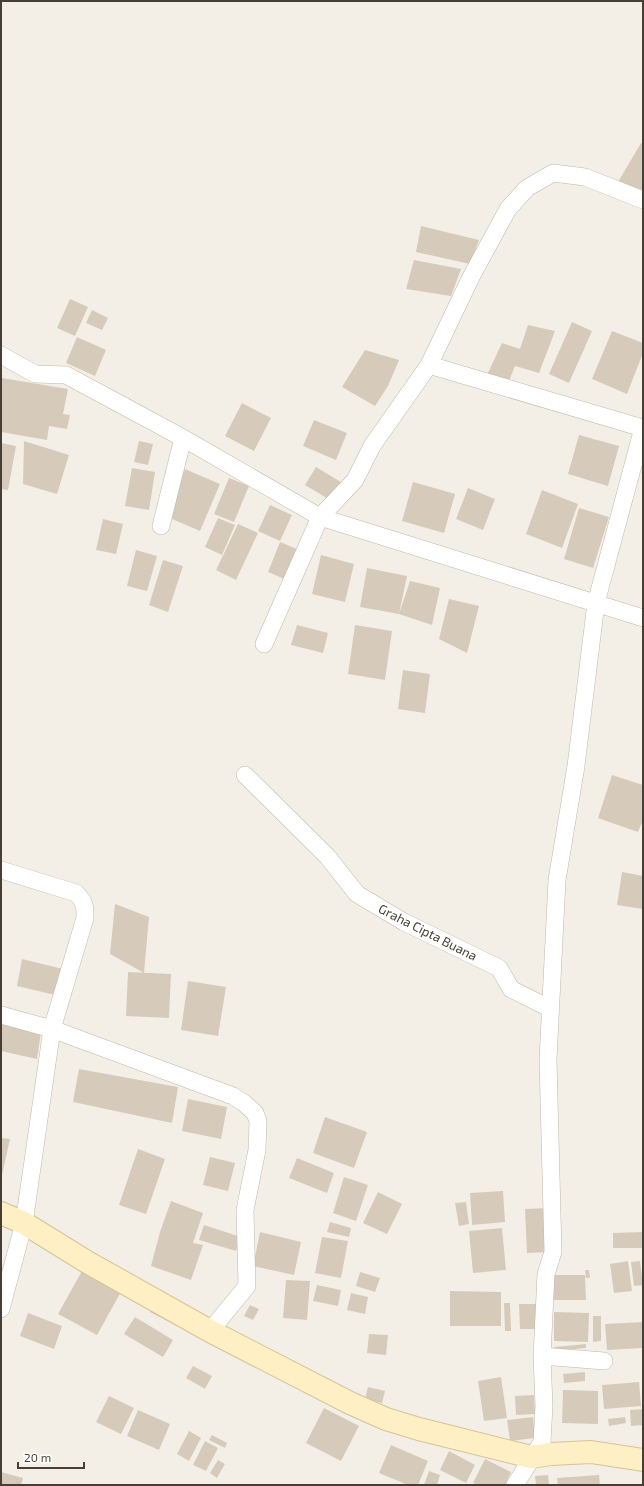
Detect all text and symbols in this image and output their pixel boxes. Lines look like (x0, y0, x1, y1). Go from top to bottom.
street label: Graha Cipta Buana (376, 900, 480, 964)
scale bar (18, 1444, 84, 1470)
text: 20 m (24, 1450, 51, 1464)

